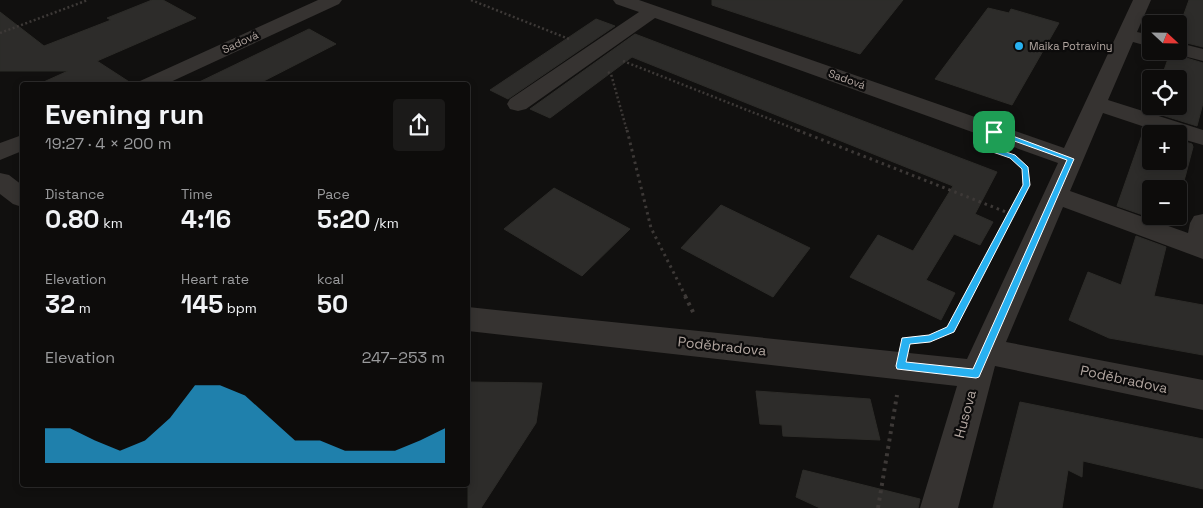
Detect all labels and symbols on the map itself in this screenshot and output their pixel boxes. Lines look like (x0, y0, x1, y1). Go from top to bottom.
north arrow (1142, 15, 1188, 60)
street label: Sadová (220, 27, 261, 57)
place label: Maika Potraviny (1029, 39, 1113, 53)
marker: Maika Potraviny (1013, 40, 1025, 52)
street label: Sadová (826, 66, 868, 92)
pin (973, 111, 1015, 153)
street label: Poděbradova (677, 332, 767, 360)
street label: Poděbradova (1079, 361, 1169, 397)
street label: Husova (950, 388, 980, 440)

